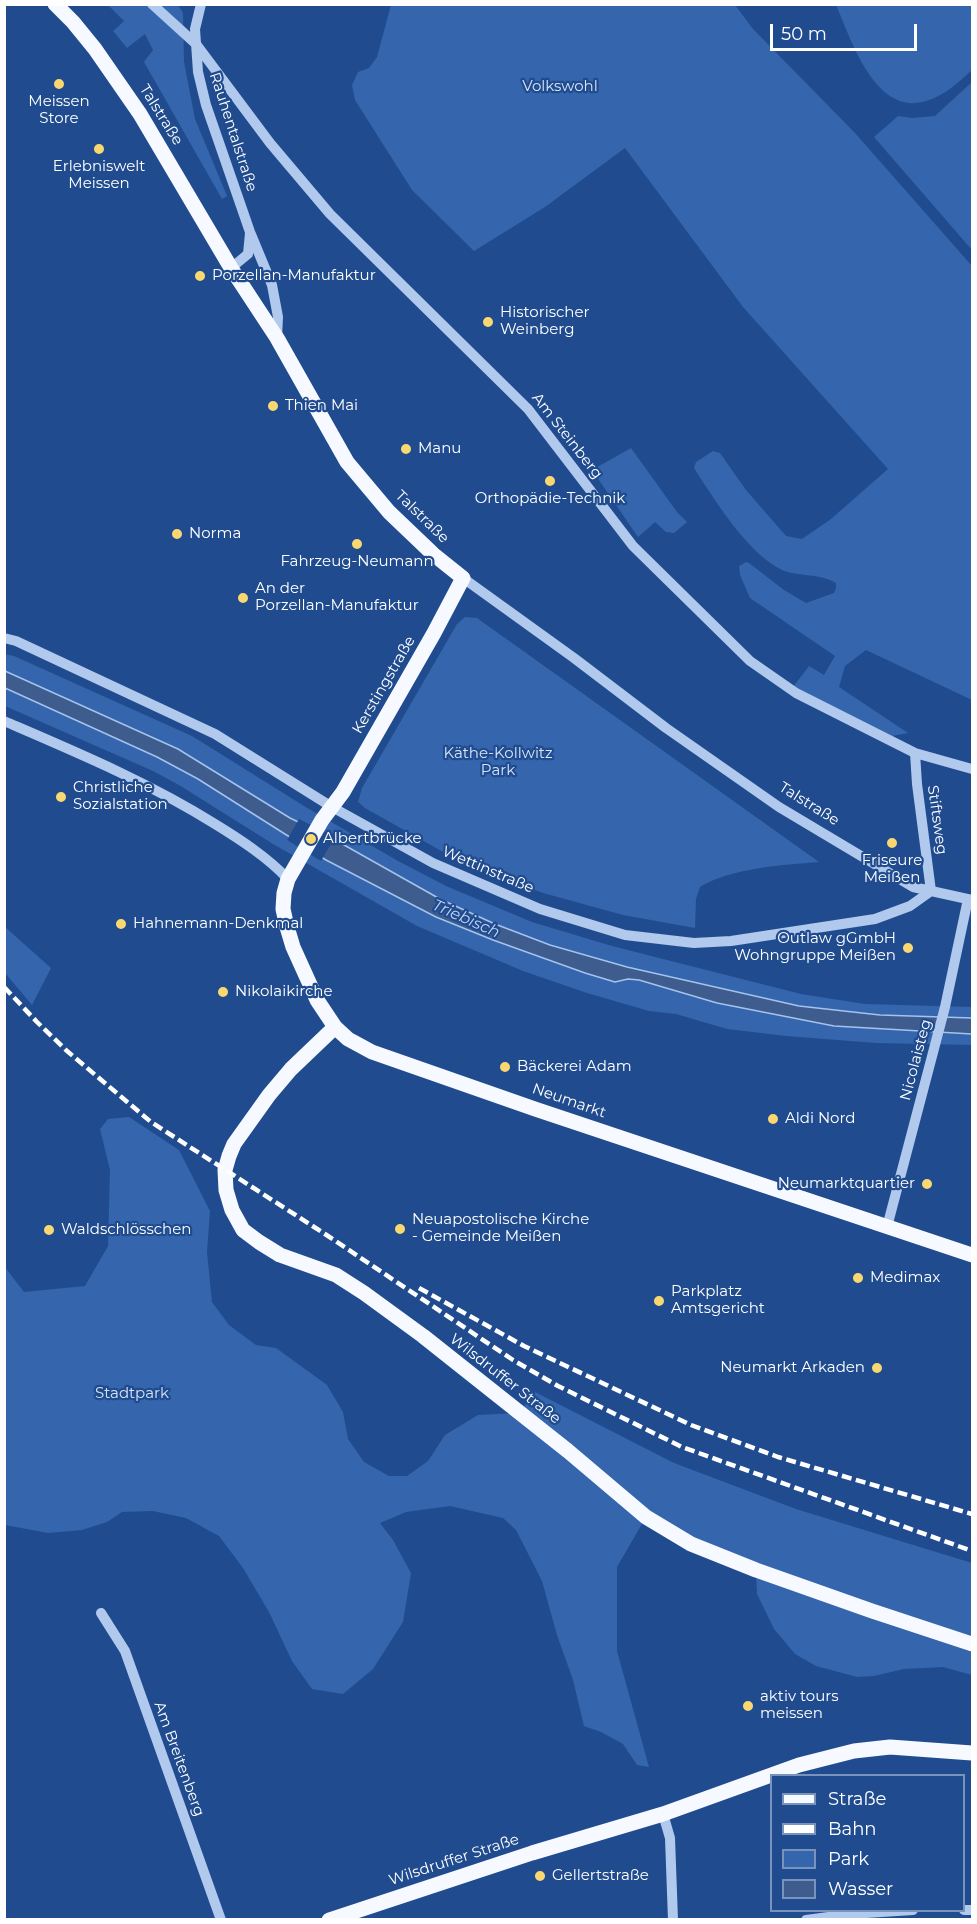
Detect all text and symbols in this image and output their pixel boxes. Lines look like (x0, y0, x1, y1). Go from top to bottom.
scale bar (773, 12, 920, 50)
text: 50 m (781, 23, 827, 45)
street label: Rauhentalstraße (205, 70, 261, 194)
marker: Meissen Store (52, 77, 66, 91)
park label: Volkswohl (522, 78, 598, 96)
street label: Talstraße (135, 81, 187, 149)
place label: Meissen Store (28, 93, 90, 128)
marker: Erlebniswelt Meissen (92, 142, 106, 156)
place label: Erlebniswelt Meissen (53, 158, 145, 193)
place label: Porzellan-Manufaktur (212, 267, 376, 285)
marker: Porzellan-Manufaktur (193, 269, 207, 283)
place label: Historischer Weinberg (500, 304, 590, 339)
marker: Historischer Weinberg (481, 315, 495, 329)
street label: Am Steinberg (528, 389, 606, 483)
place label: Thien Mai (285, 397, 358, 415)
marker: Thien Mai (266, 399, 280, 413)
place label: Manu (418, 440, 461, 458)
marker: Manu (399, 442, 413, 456)
marker: Orthopädie-Technik (543, 474, 557, 488)
street label: Talstraße (391, 487, 453, 547)
place label: Orthopädie-Technik (475, 490, 625, 508)
place label: Norma (189, 525, 241, 543)
marker: Norma (170, 527, 184, 541)
marker: Fahrzeug-Neumann (350, 537, 364, 551)
place label: Fahrzeug-Neumann (280, 553, 434, 571)
place label: An der Porzellan-Manufaktur (255, 580, 419, 615)
marker: An der Porzellan-Manufaktur (236, 591, 250, 605)
street label: Kerstingstraße (349, 633, 419, 737)
park label: Käthe-Kollwitz Park (443, 745, 553, 780)
street label: Talstraße (775, 778, 843, 830)
place label: Christliche Sozialstation (73, 779, 168, 814)
street label: Stiftsweg (923, 784, 951, 856)
marker: Christliche Sozialstation (54, 790, 68, 804)
place label: Albertbrücke (323, 830, 422, 848)
marker: Albertbrücke (304, 832, 318, 846)
marker: Friseure Meißen (885, 836, 899, 850)
street label: Wettinstraße (439, 843, 537, 897)
place label: Friseure Meißen (862, 852, 922, 887)
water label: Triebisch (429, 896, 503, 942)
place label: Hahnemann-Denkmal (133, 915, 303, 933)
marker: Hahnemann-Denkmal (114, 917, 128, 931)
place label: Outlaw gGmbH Wohngruppe Meißen (734, 930, 896, 965)
marker: Outlaw gGmbH Wohngruppe Meißen (901, 941, 915, 955)
place label: Nikolaikirche (235, 983, 333, 1001)
marker: Nikolaikirche (216, 985, 230, 999)
street label: Nicolaisteg (897, 1017, 935, 1103)
place label: Bäckerei Adam (517, 1058, 632, 1076)
marker: Bäckerei Adam (498, 1060, 512, 1074)
street label: Neumarkt (530, 1080, 608, 1122)
place label: Aldi Nord (785, 1110, 856, 1128)
marker: Aldi Nord (766, 1112, 780, 1126)
place label: Neumarktquartier (778, 1175, 915, 1193)
marker: Neumarktquartier (920, 1177, 934, 1191)
place label: Neuapostolische Kirche - Gemeinde Meißen (412, 1211, 589, 1246)
place label: Waldschlösschen (61, 1221, 191, 1239)
marker: Neuapostolische Kirche - Gemeinde Meißen (393, 1222, 407, 1236)
marker: Waldschlösschen (42, 1223, 56, 1237)
place label: Medimax (870, 1269, 940, 1287)
marker: Medimax (851, 1271, 865, 1285)
place label: Parkplatz Amtsgericht (671, 1283, 765, 1318)
marker: Parkplatz Amtsgericht (652, 1294, 666, 1308)
street label: Wilsdruffer Straße (446, 1330, 564, 1428)
place label: Neumarkt Arkaden (720, 1359, 865, 1377)
marker: Neumarkt Arkaden (870, 1361, 884, 1375)
park label: Stadtpark (95, 1385, 169, 1403)
place label: aktiv tours meissen (760, 1688, 839, 1723)
street label: Am Breitenberg (150, 1699, 208, 1819)
marker: aktiv tours meissen (741, 1699, 755, 1713)
legend (770, 1774, 965, 1912)
text: Straße (828, 1788, 886, 1810)
text: Bahn (828, 1818, 877, 1840)
street label: Wilsdruffer Straße (387, 1830, 521, 1890)
text: Park (828, 1848, 869, 1870)
place label: Gellertstraße (552, 1867, 649, 1885)
marker: Gellertstraße (533, 1869, 547, 1883)
text: Wasser (828, 1878, 893, 1900)

